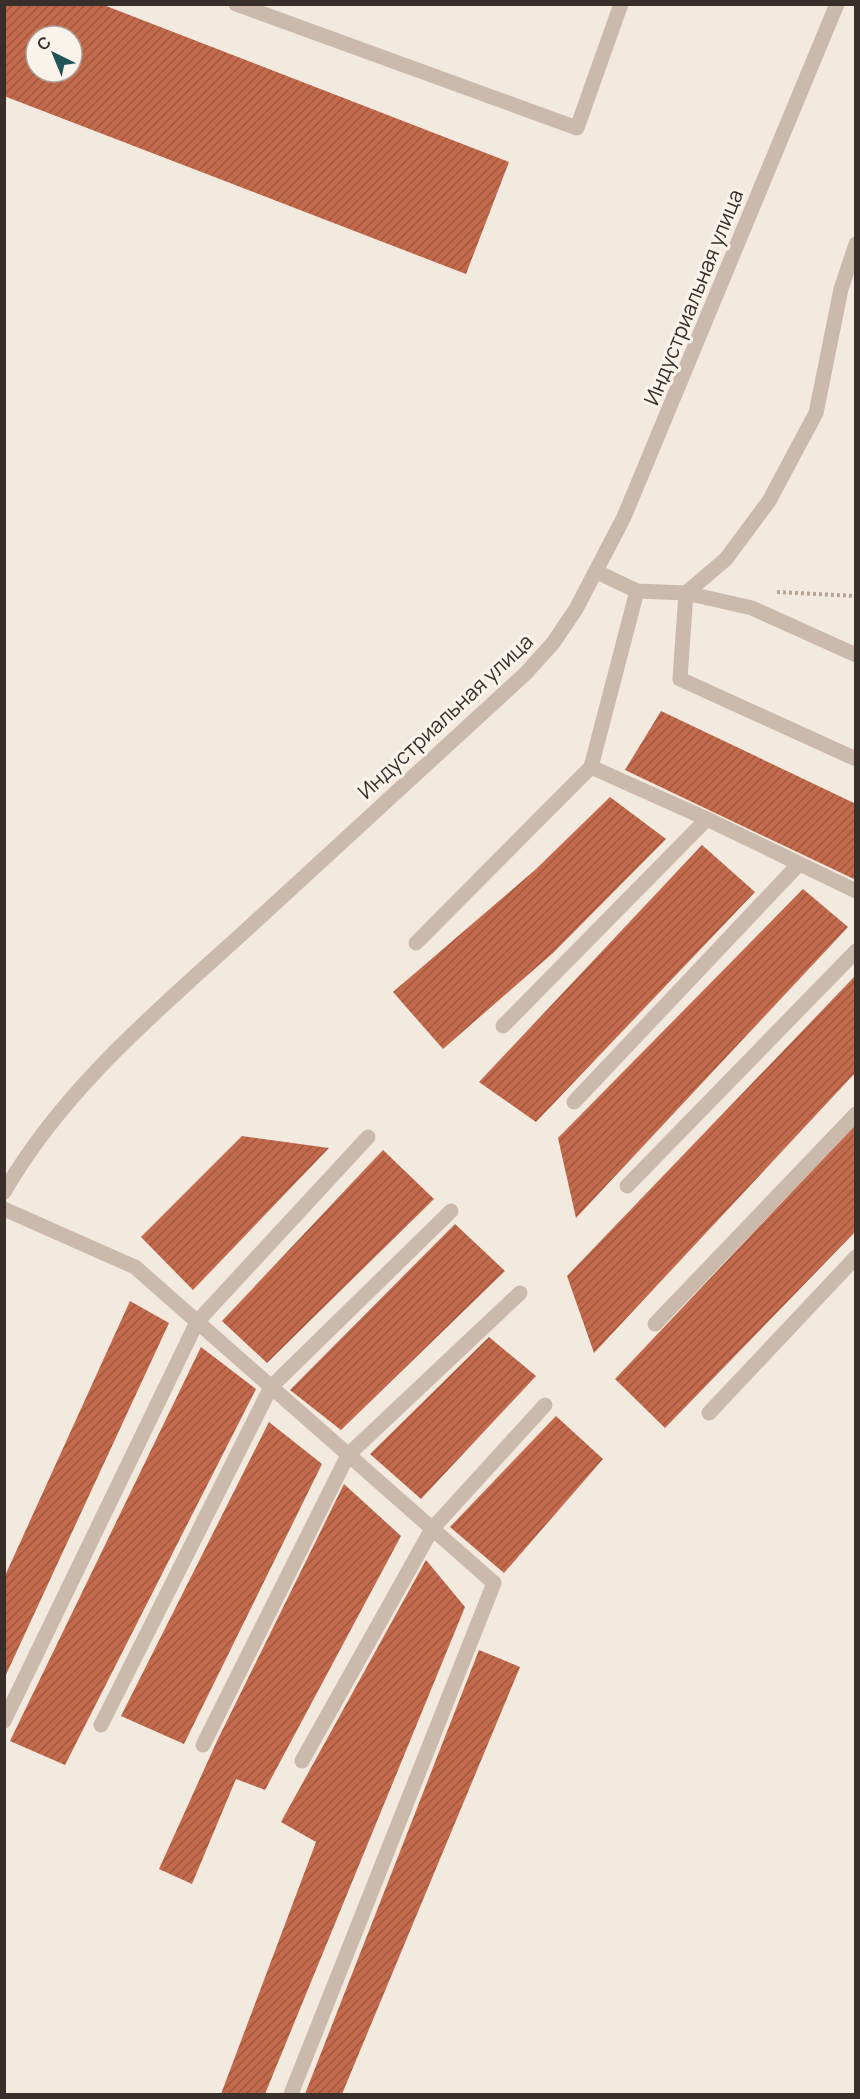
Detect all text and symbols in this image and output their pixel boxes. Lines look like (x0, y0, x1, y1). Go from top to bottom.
north arrow (24, 24, 84, 84)
text: С (32, 31, 56, 55)
street label: Индустриальная улица (637, 185, 749, 409)
street label: Индустриальная улица (351, 627, 539, 805)

